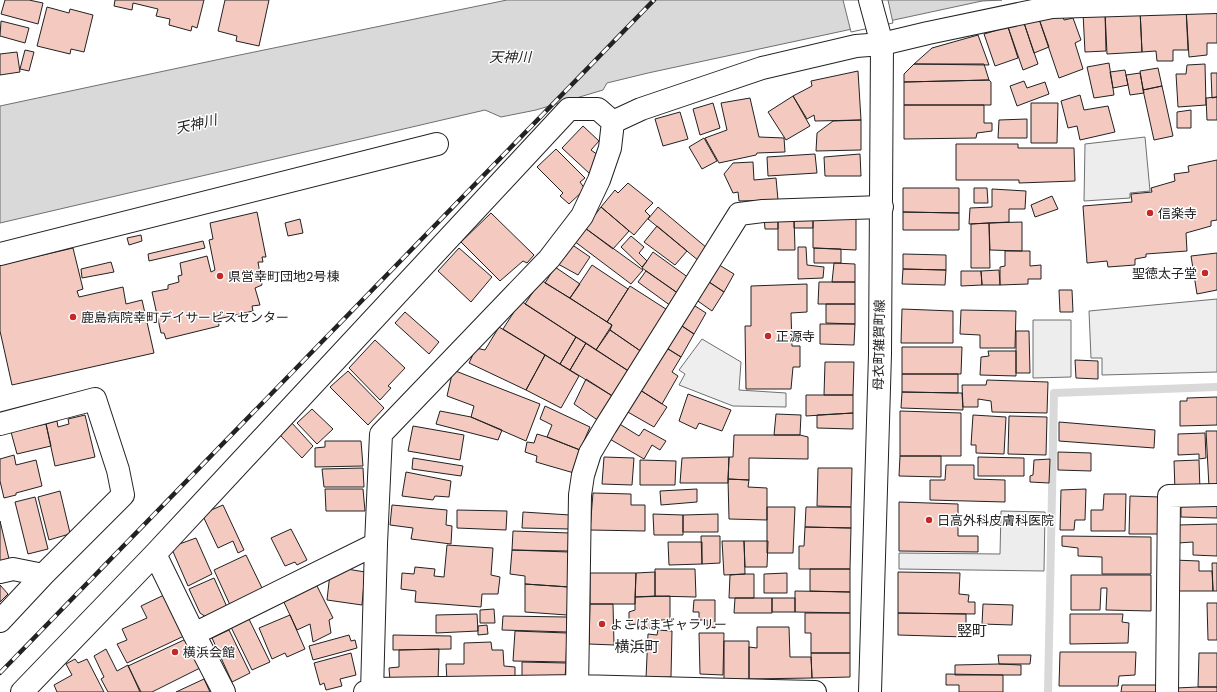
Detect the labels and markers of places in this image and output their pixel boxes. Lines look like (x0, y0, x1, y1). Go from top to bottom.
place label: 信楽寺 (1158, 206, 1197, 221)
marker: 信楽寺 (1145, 208, 1155, 218)
place label: 聖徳太子堂 (1132, 266, 1197, 281)
marker: 聖徳太子堂 (1200, 268, 1210, 278)
place label: 県営幸町団地2号棟 (228, 269, 340, 284)
marker: 県営幸町団地2号棟 (215, 271, 225, 281)
place label: 鹿島病院幸町デイサービスセンター (81, 310, 289, 325)
marker: 鹿島病院幸町デイサービスセンター (68, 312, 78, 322)
place label: 正源寺 (776, 329, 815, 344)
marker: 正源寺 (763, 331, 773, 341)
place label: 日高外科皮膚科医院 (937, 513, 1054, 528)
marker: 日高外科皮膚科医院 (924, 515, 934, 525)
place label: よこばまギャラリー (610, 617, 727, 632)
marker: よこばまギャラリー (597, 619, 607, 629)
place label: 横浜会館 (183, 645, 235, 660)
marker: 横浜会館 (170, 647, 180, 657)

